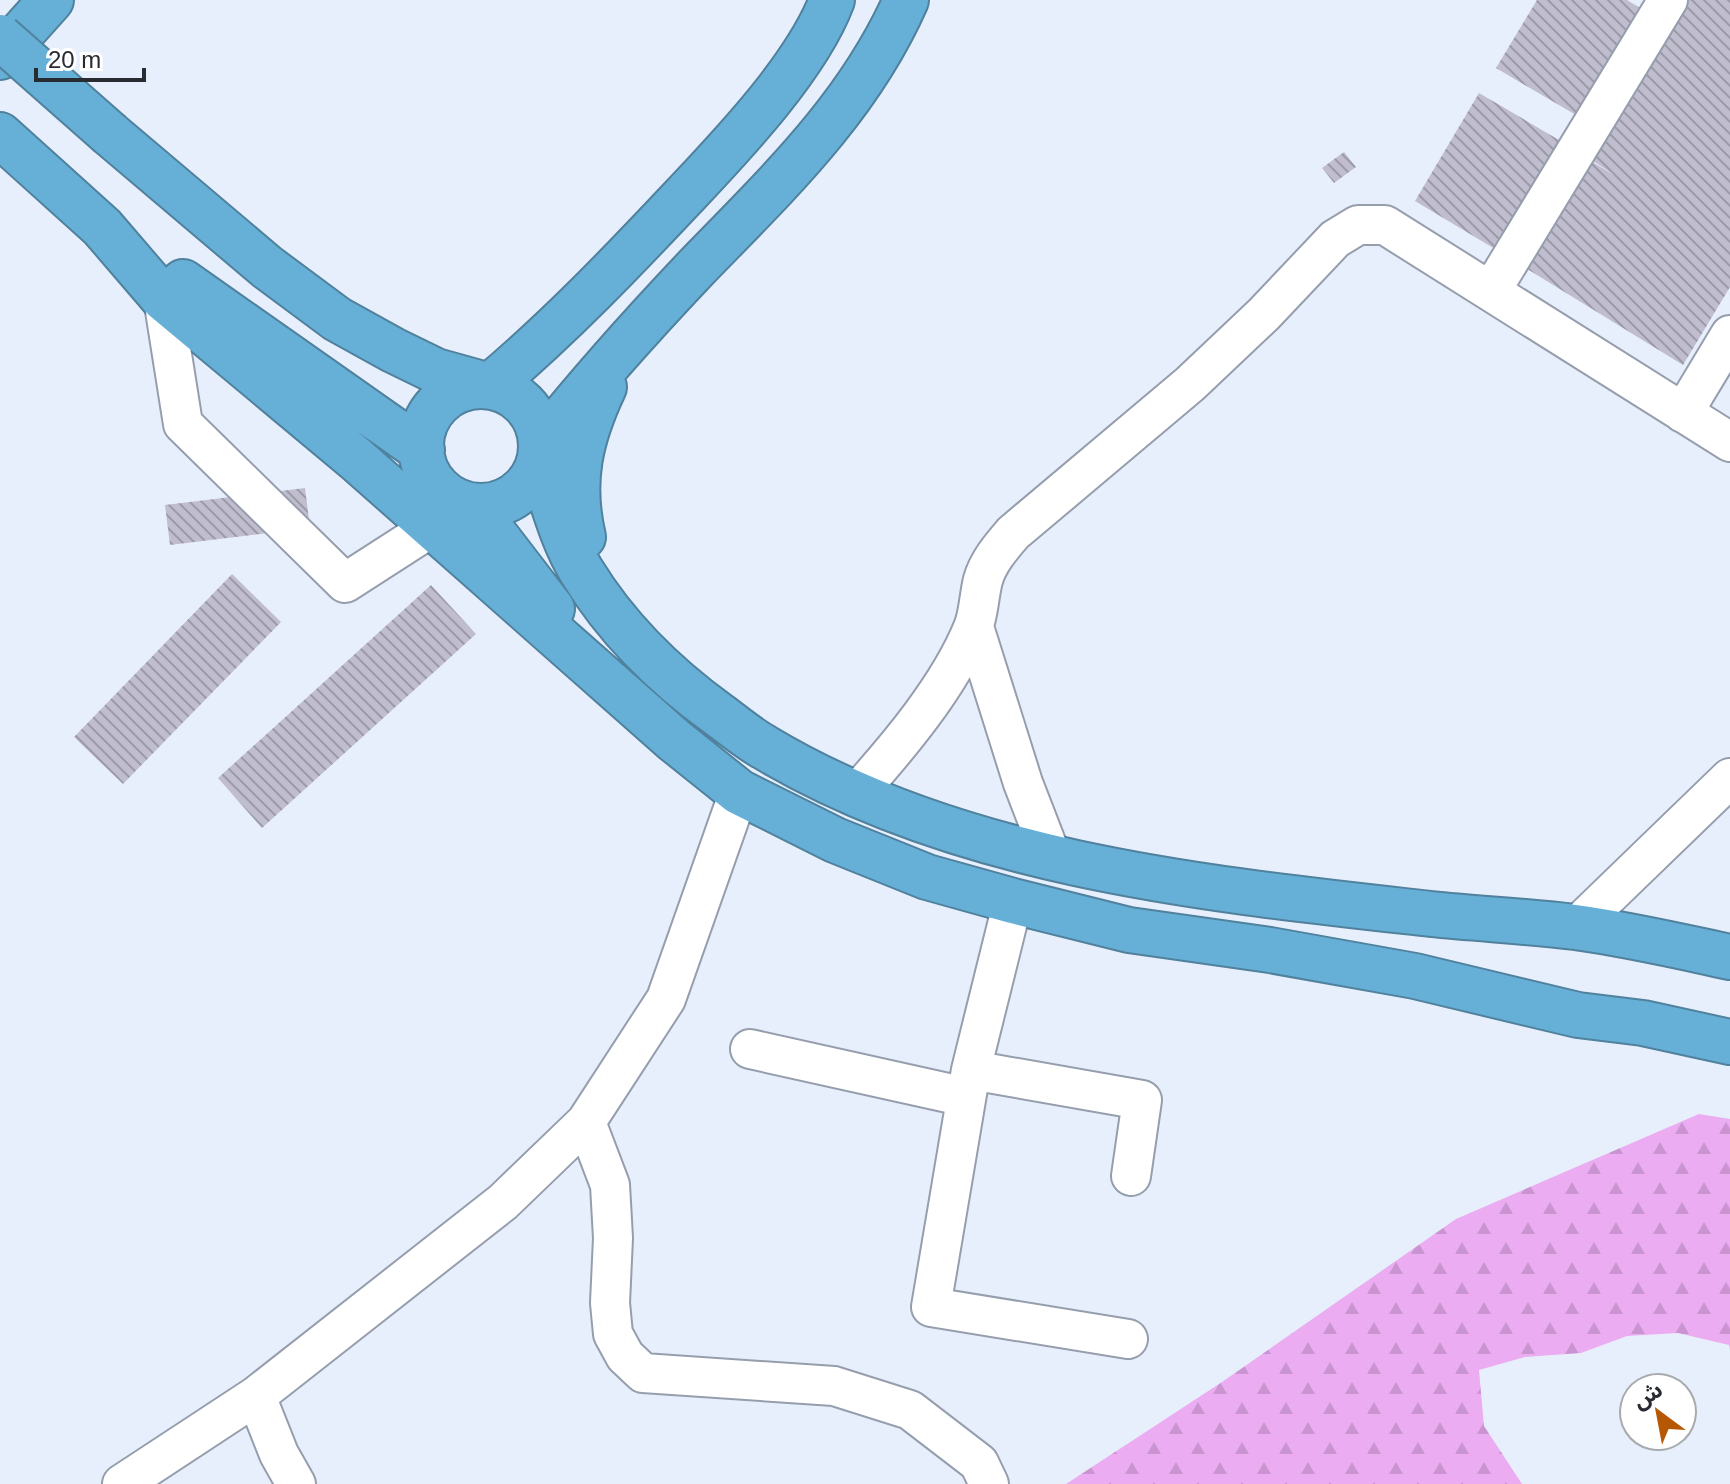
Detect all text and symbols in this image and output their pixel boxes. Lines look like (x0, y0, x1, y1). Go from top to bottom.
scale bar (36, 32, 144, 82)
text: 20 m (48, 46, 101, 73)
north arrow (1618, 1372, 1698, 1452)
text: ش (1628, 1377, 1667, 1414)

